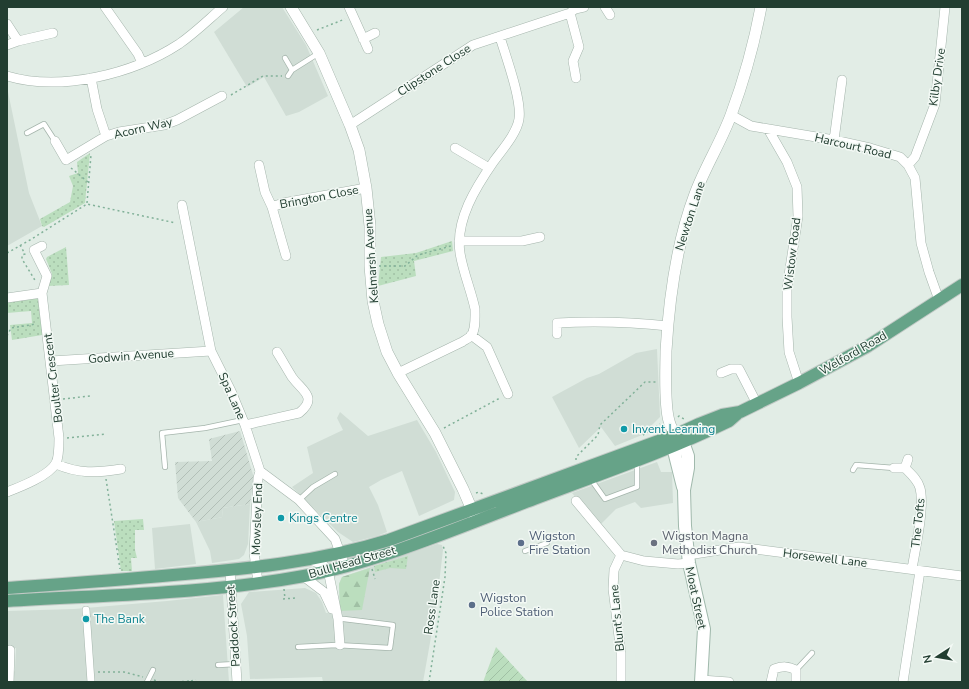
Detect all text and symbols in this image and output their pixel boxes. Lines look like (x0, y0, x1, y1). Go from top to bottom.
street label: Clipstone Close (394, 40, 474, 100)
street label: Kilby Drive (925, 47, 949, 107)
street label: Acorn Way (112, 113, 175, 143)
street label: Harcourt Road (813, 129, 893, 163)
street label: Newton Lane (671, 179, 709, 253)
street label: Brington Close (278, 181, 360, 213)
street label: Kelmarsh Avenue (360, 208, 382, 304)
street label: Wistow Road (780, 217, 804, 291)
street label: Welford Road (816, 327, 890, 379)
street label: Boulter Crescent (39, 331, 66, 424)
street label: Godwin Avenue (88, 345, 174, 367)
street label: Spa Lane (215, 370, 249, 422)
place label: Invent Learning (632, 421, 715, 437)
marker: Invent Learning (619, 424, 629, 434)
street label: Mowsley End (248, 483, 266, 555)
street label: The Tofts (907, 497, 929, 549)
place label: Kings Centre (289, 510, 358, 526)
marker: Kings Centre (276, 513, 286, 523)
place label: Wigston Fire Station (529, 528, 590, 558)
place label: Wigston Magna Methodist Church (662, 528, 757, 558)
marker: Wigston Fire Station (516, 538, 526, 548)
marker: Wigston Magna Methodist Church (649, 538, 659, 548)
street label: Bull Head Street (307, 542, 398, 582)
street label: Horsewell Lane (782, 545, 868, 571)
street label: Moat Street (682, 565, 711, 631)
street label: Ross Lane (420, 579, 444, 635)
street label: Paddock Street (222, 584, 244, 667)
street label: Blunt's Lane (606, 584, 628, 652)
place label: Wigston Police Station (480, 590, 554, 620)
marker: Wigston Police Station (467, 600, 477, 610)
place label: The Bank (94, 611, 146, 627)
marker: The Bank (81, 614, 91, 624)
north arrow (917, 637, 957, 677)
text: N (920, 653, 936, 665)

